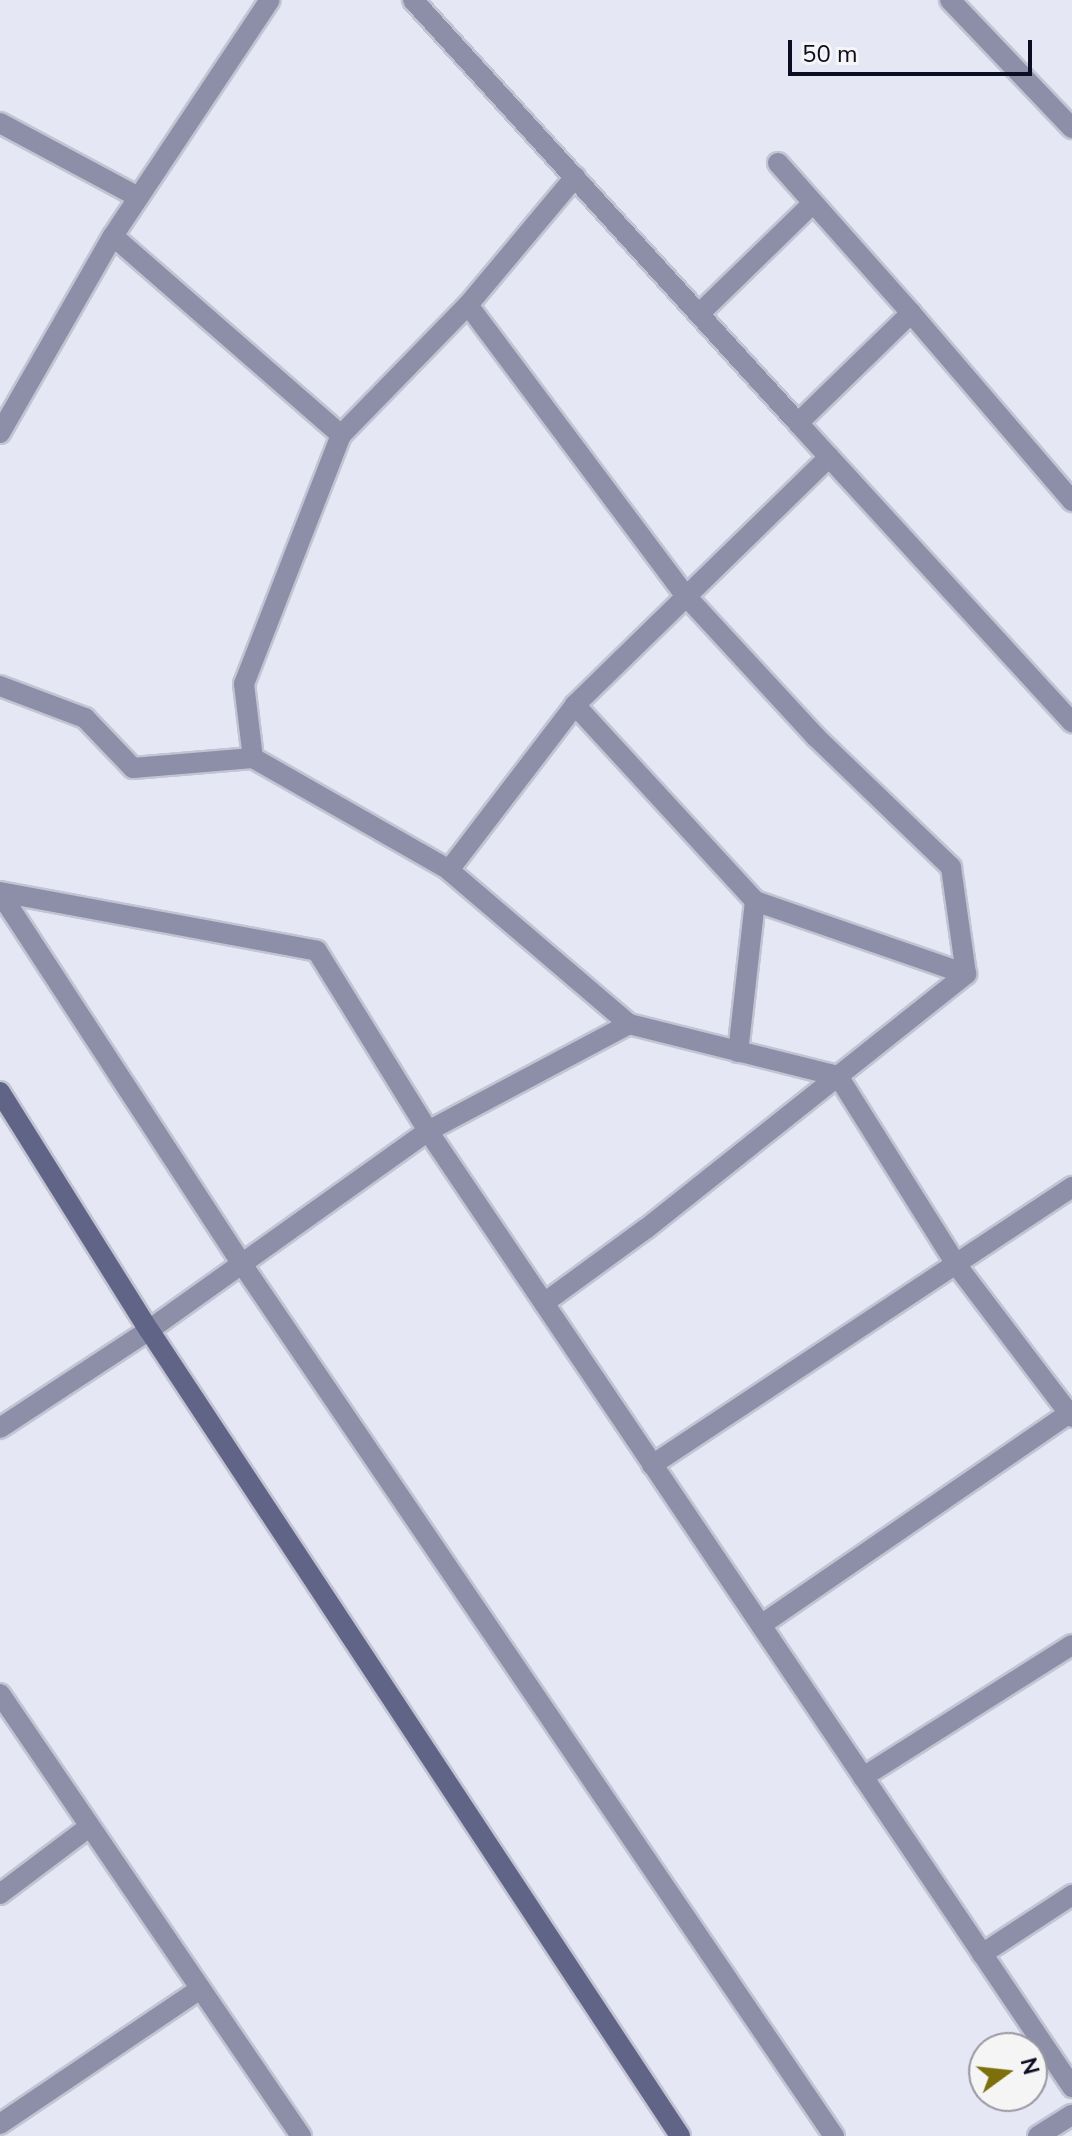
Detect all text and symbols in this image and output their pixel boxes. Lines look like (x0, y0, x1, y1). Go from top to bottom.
scale bar (792, 24, 1036, 74)
text: 50 m (802, 38, 858, 70)
north arrow (968, 2032, 1048, 2112)
text: N (1013, 2054, 1046, 2078)

